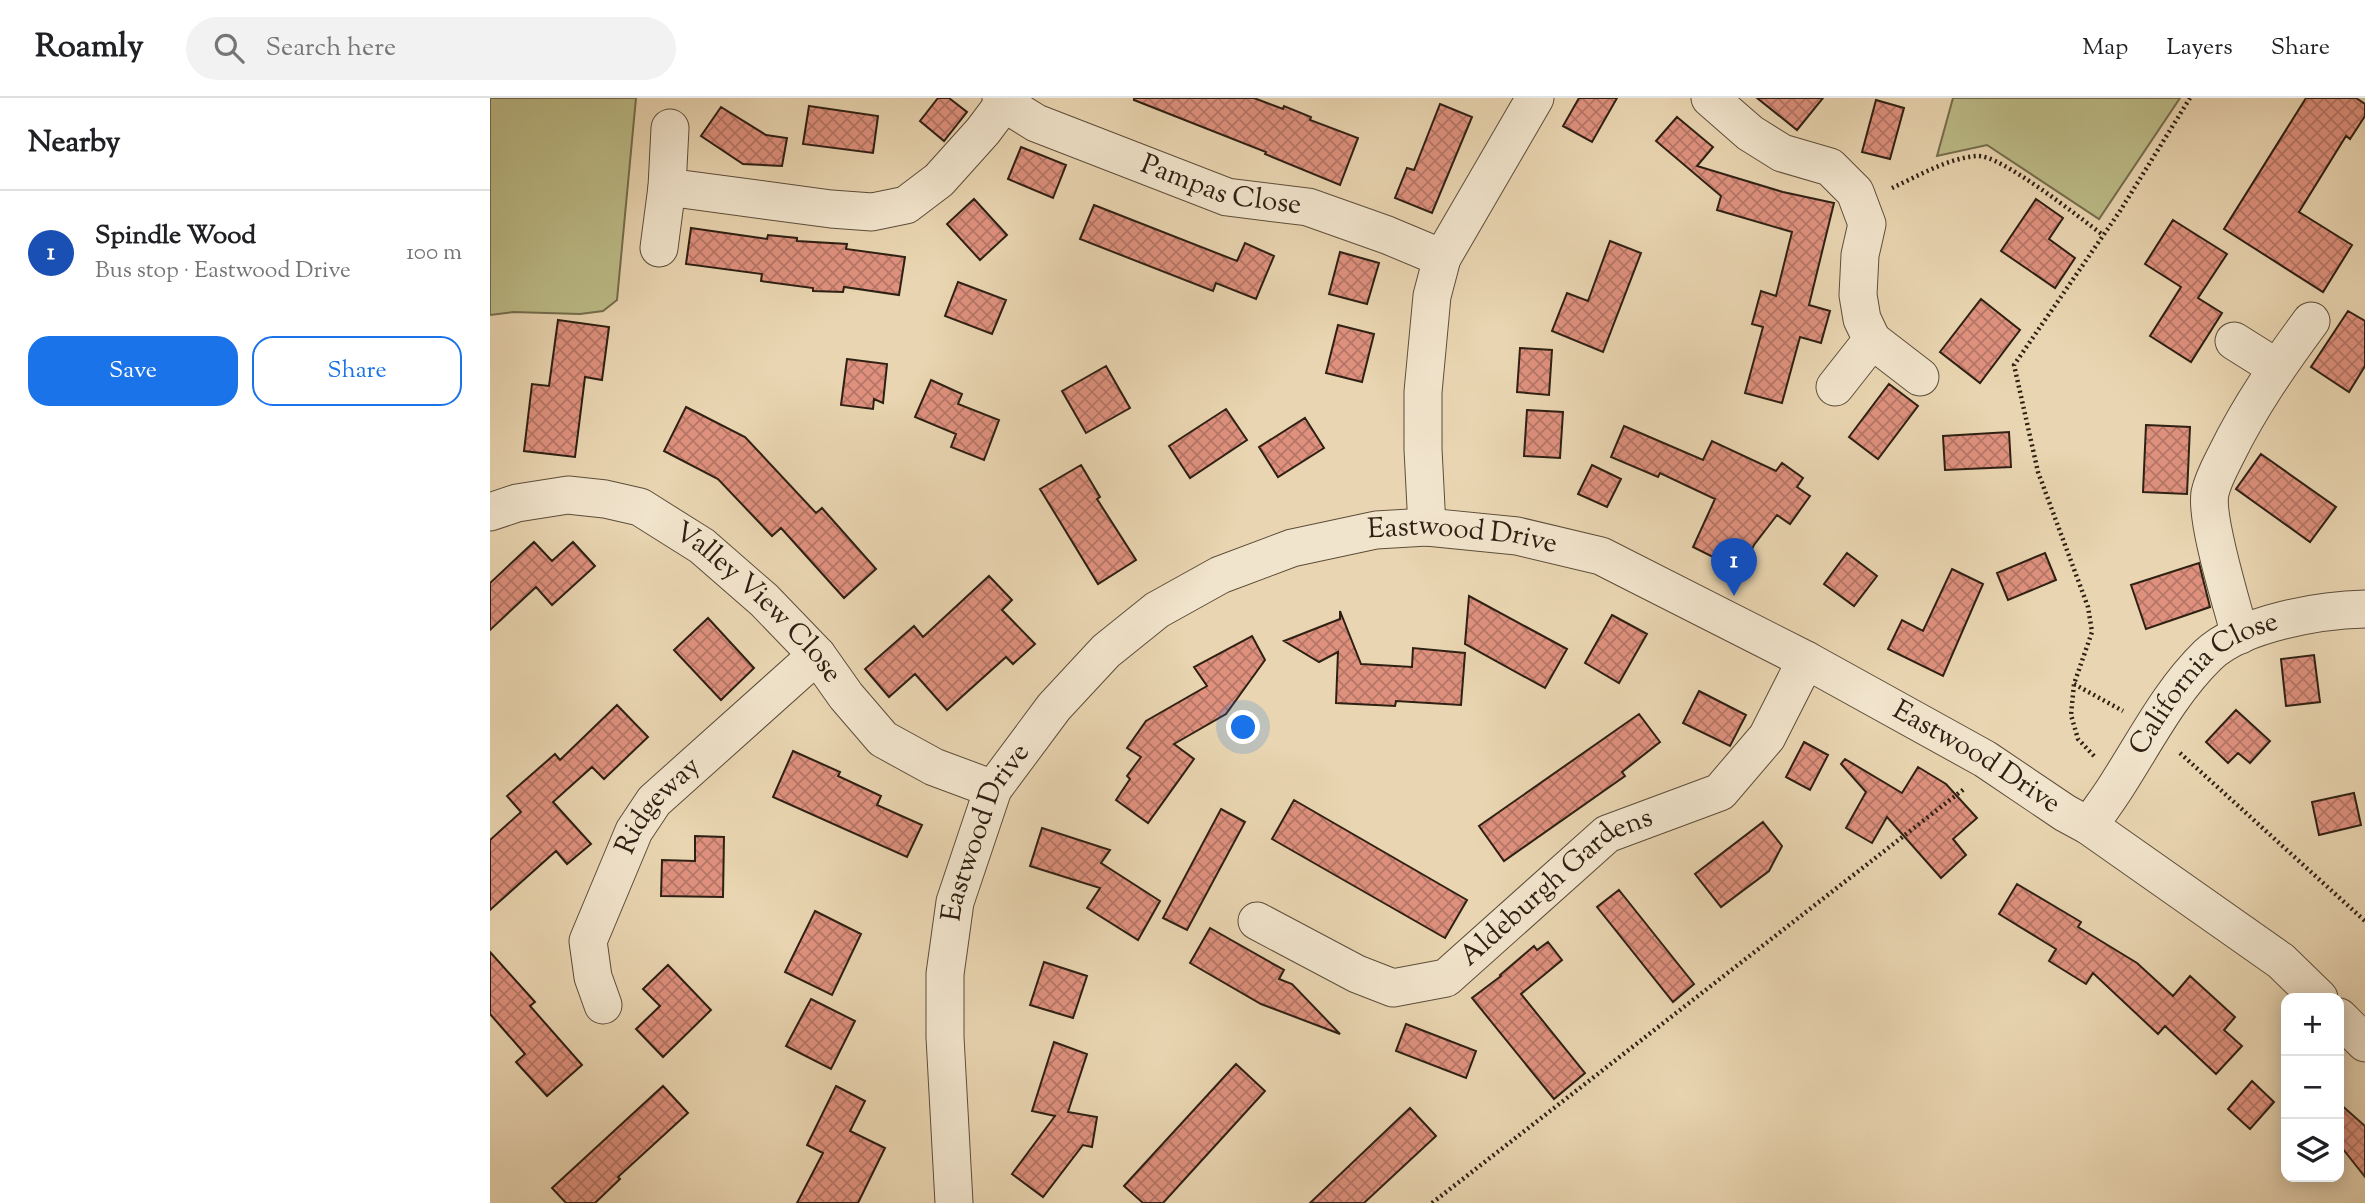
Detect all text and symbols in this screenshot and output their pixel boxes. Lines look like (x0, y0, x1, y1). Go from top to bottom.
search box (186, 17, 676, 80)
text: Roamly (35, 24, 144, 72)
icon: search (210, 29, 248, 67)
text: Search here (266, 30, 396, 67)
text: Map (2082, 31, 2128, 65)
text: Layers (2166, 31, 2233, 65)
text: Share (2271, 31, 2330, 65)
text: Nearby (28, 122, 120, 165)
street label: Pampas Close (1134, 145, 1304, 226)
text: Spindle Wood (95, 218, 256, 255)
text: 1 (47, 237, 55, 270)
text: 100 m (406, 237, 462, 270)
text: Bus stop · Eastwood Drive (95, 255, 351, 288)
button: Save (28, 336, 238, 406)
button: Share (252, 336, 462, 406)
street label: Eastwood Drive (1367, 506, 1561, 565)
street label: Valley View Close (666, 513, 851, 692)
pin: 1 (1711, 538, 1757, 596)
street label: California Close (2120, 602, 2283, 763)
street label: Eastwood Drive (1885, 691, 2068, 824)
your location (1226, 710, 1260, 744)
street label: Eastwood Drive (933, 735, 1040, 924)
street label: Ridgeway (606, 748, 710, 861)
street label: Aldeburgh Gardens (1451, 799, 1659, 976)
map controls (2281, 993, 2344, 1182)
button: + (2281, 993, 2344, 1056)
button: − (2281, 1056, 2344, 1119)
button: layers (2281, 1119, 2344, 1182)

